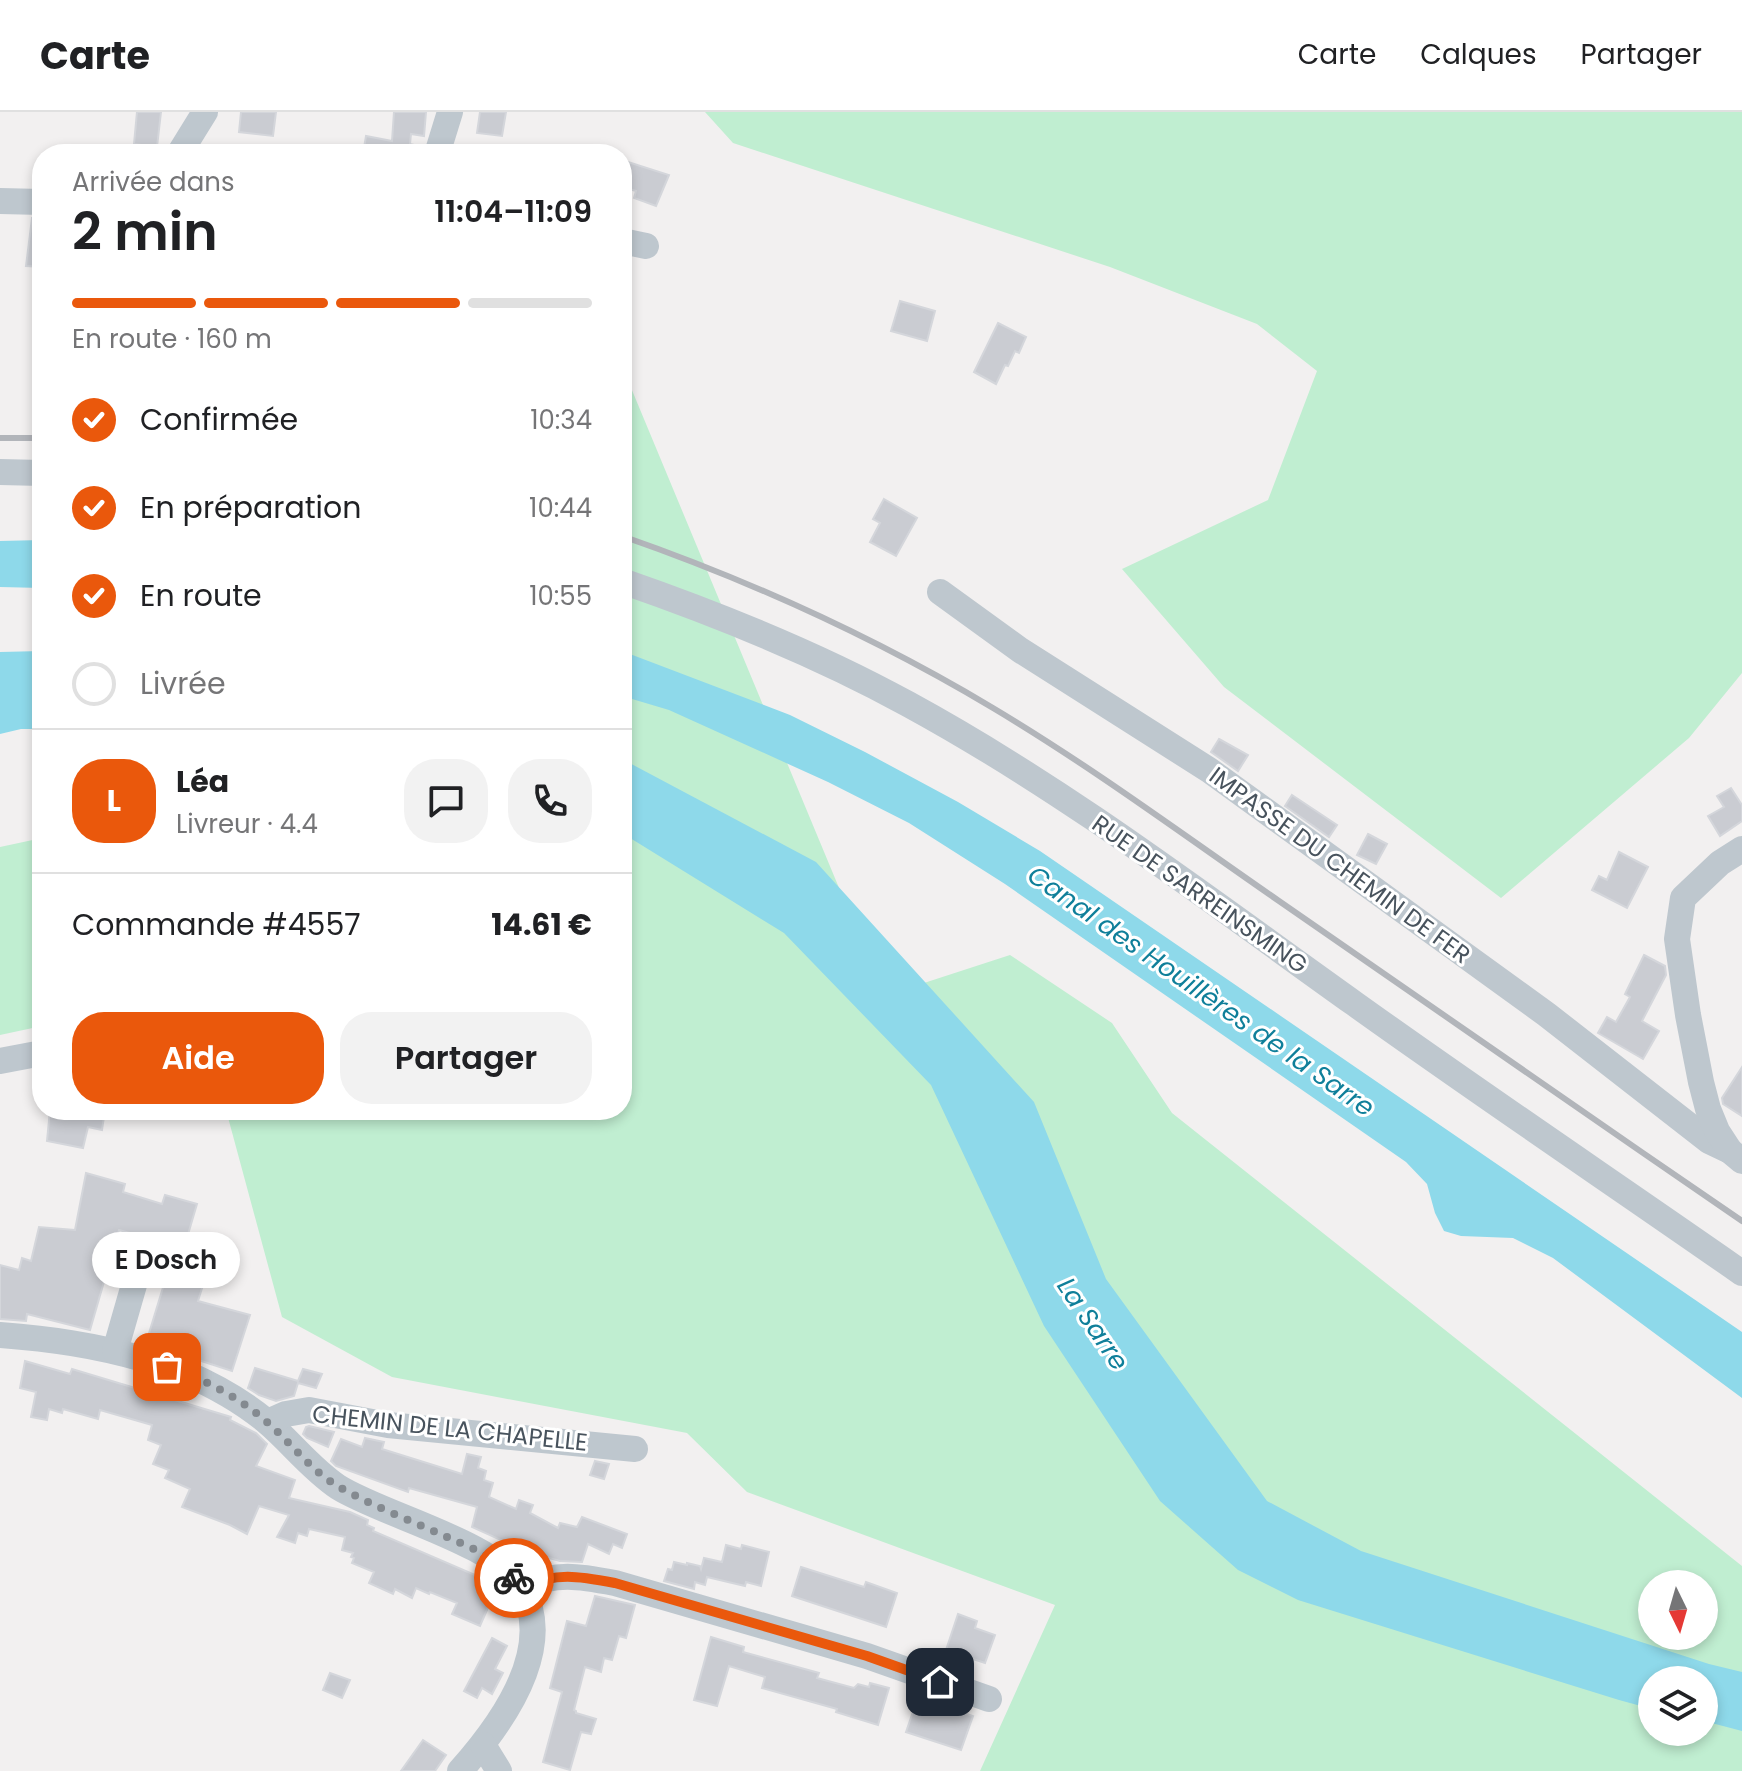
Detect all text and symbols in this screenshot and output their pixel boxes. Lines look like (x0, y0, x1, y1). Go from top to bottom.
text: Carte (40, 29, 150, 82)
text: Carte (1298, 35, 1376, 74)
text: Calques (1420, 35, 1537, 74)
text: Partager (1581, 35, 1702, 74)
text: Arrivée dans (72, 164, 234, 200)
text: 11:04–11:09 (434, 190, 592, 233)
text: 2 min (72, 195, 218, 268)
text: En route · 160 m (72, 321, 272, 357)
icon: check (72, 398, 116, 442)
text: Confirmée (140, 398, 298, 441)
text: 10:34 (530, 402, 592, 438)
icon: check (72, 486, 116, 530)
text: En préparation (140, 486, 361, 529)
text: 10:44 (529, 490, 592, 526)
icon: check (72, 574, 116, 618)
text: En route (140, 574, 262, 617)
text: 10:55 (529, 578, 592, 614)
text: Livrée (140, 662, 226, 705)
button: chat (404, 759, 488, 843)
button: phone (508, 759, 592, 843)
street label: IMPASSE DU CHEMIN DE FER (1203, 759, 1477, 971)
text: Léa (176, 760, 229, 803)
text: L (107, 779, 121, 822)
text: Livreur · 4.4 (176, 806, 318, 842)
street label: RUE DE SARREINSMING (1086, 807, 1314, 981)
water label: Canal des Houillères de la Sarre (1020, 857, 1382, 1125)
text: Commande #4557 (72, 903, 361, 946)
text: 14.61 € (491, 903, 592, 946)
button: Aide (72, 1012, 324, 1104)
button: Partager (340, 1012, 592, 1104)
callout: E Dosch (93, 1231, 241, 1287)
text: E Dosch (115, 1242, 217, 1278)
water label: La Sarre (1049, 1271, 1137, 1377)
pin (133, 1333, 201, 1401)
icon: bag (145, 1345, 189, 1389)
street label: CHEMIN DE LA CHAPELLE (311, 1397, 589, 1459)
courier (474, 1538, 554, 1618)
icon: bike (492, 1556, 536, 1600)
north arrow (1638, 1570, 1718, 1650)
map controls (1638, 1570, 1718, 1746)
pin (906, 1648, 974, 1716)
icon: home (918, 1660, 962, 1704)
button: layers (1638, 1666, 1718, 1746)

